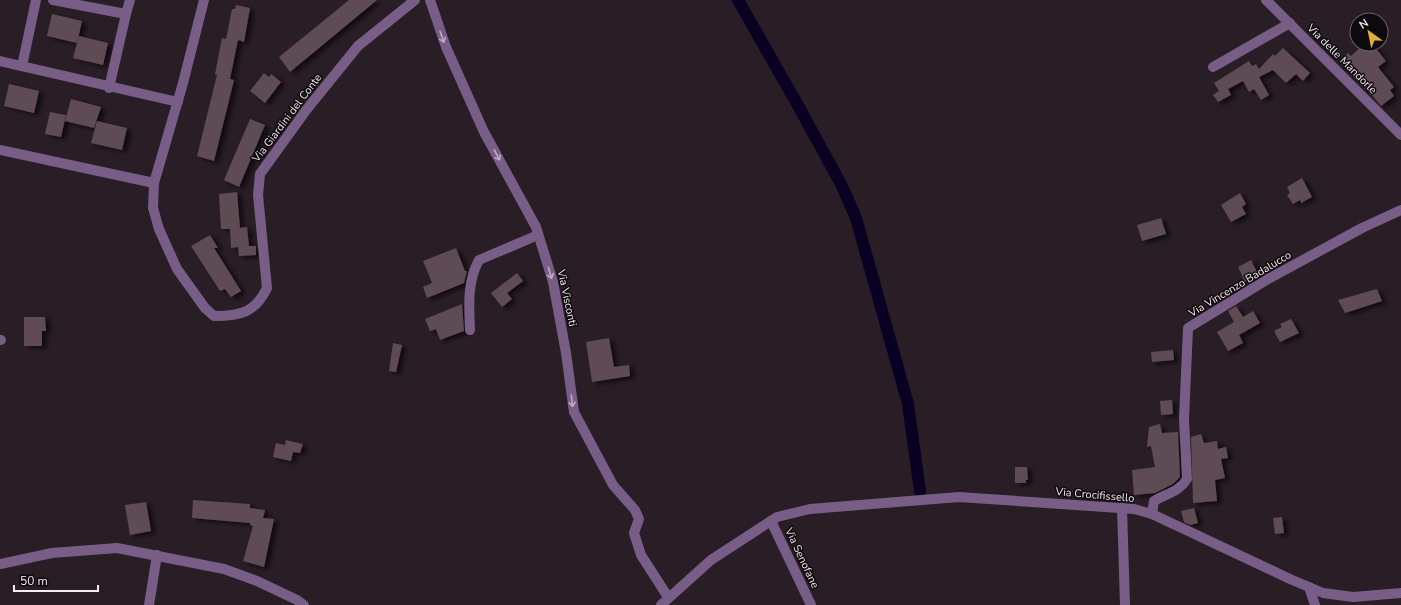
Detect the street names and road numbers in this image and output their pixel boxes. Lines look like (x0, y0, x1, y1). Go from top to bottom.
street label: Via delle Mandorle (1303, 20, 1380, 97)
street label: Via Giardini del Conte (248, 71, 325, 166)
street label: Via Vincenzo Badalucco (1185, 247, 1294, 321)
street label: Via Visconti (553, 267, 580, 328)
street label: Via Crocifissello (1054, 484, 1135, 506)
street label: Via Senofane (781, 524, 823, 591)

